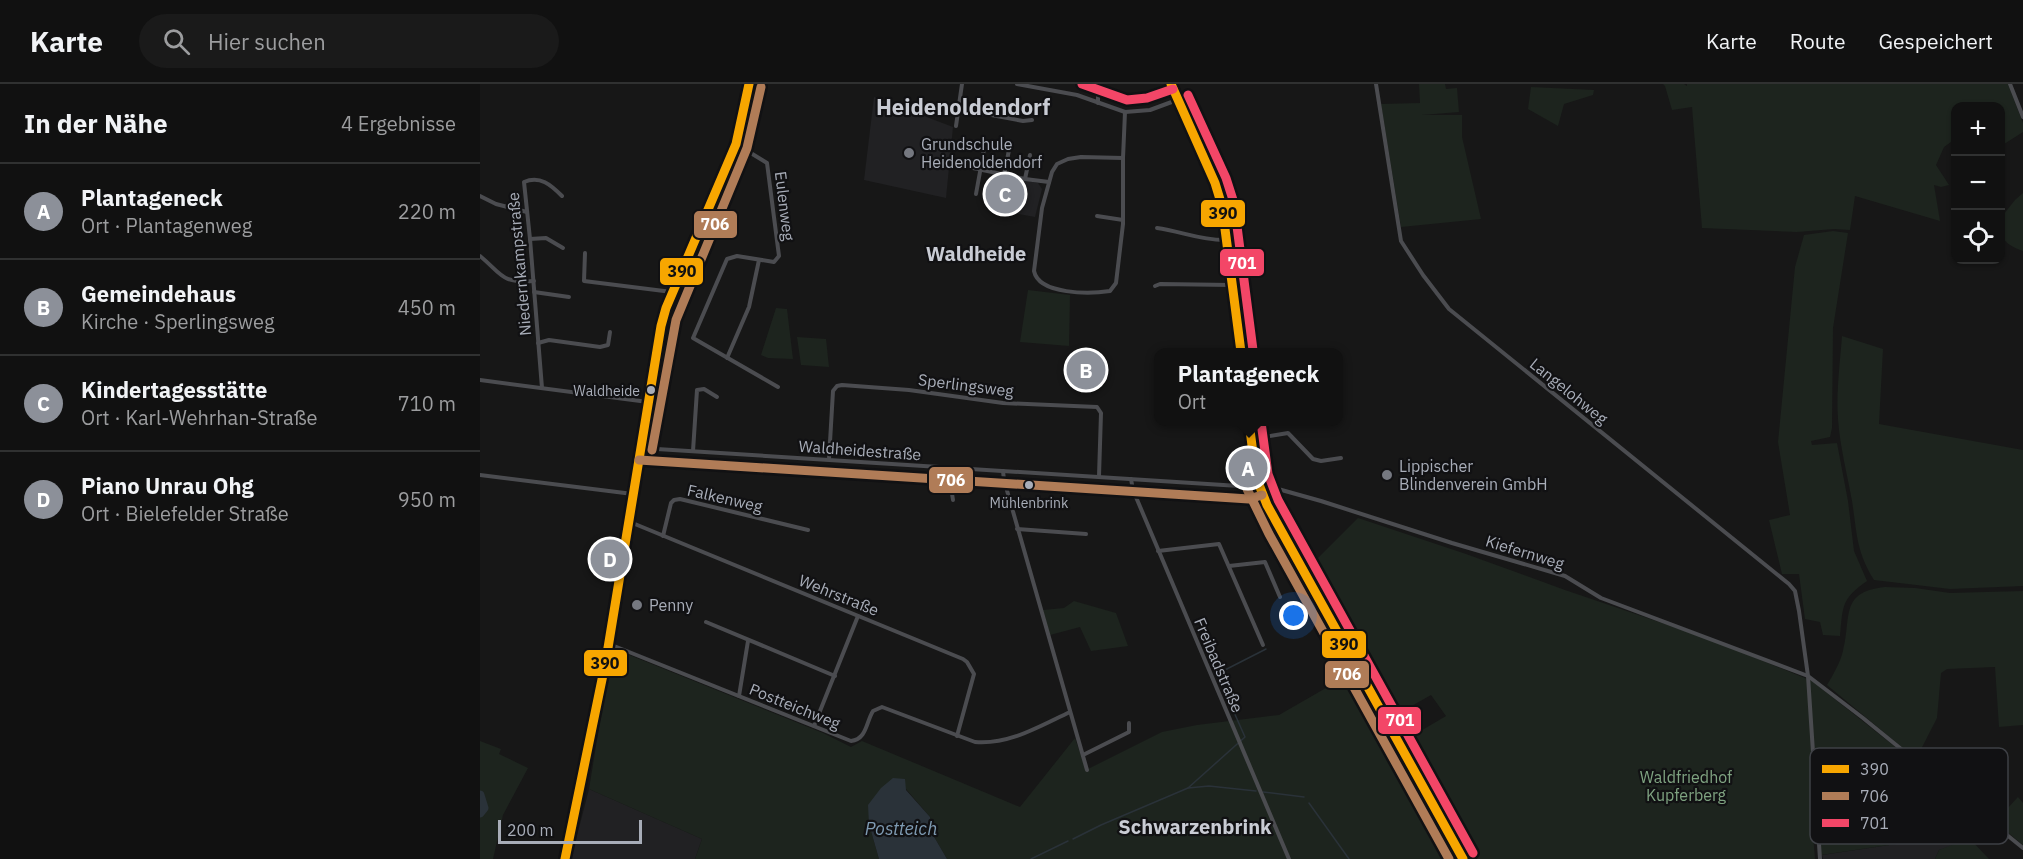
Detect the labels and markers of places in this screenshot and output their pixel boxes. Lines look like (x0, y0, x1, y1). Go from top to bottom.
place label: Grundschule Heidenoldendorf (921, 134, 1042, 172)
marker: Grundschule Heidenoldendorf (902, 146, 916, 160)
pin: C (986, 172, 1024, 216)
pin: B (1066, 348, 1106, 392)
place label: Waldheide (573, 382, 640, 400)
marker: Waldheide (645, 384, 657, 396)
pin: A (1228, 446, 1268, 490)
place label: Lippischer Blindenverein GmbH (1399, 456, 1548, 494)
marker: Lippischer Blindenverein GmbH (1380, 468, 1394, 482)
marker: Mühlenbrink (1023, 479, 1035, 491)
place label: Mühlenbrink (990, 494, 1069, 512)
pin: D (590, 536, 630, 582)
place label: Penny (649, 595, 693, 615)
marker: Penny (630, 598, 644, 612)

